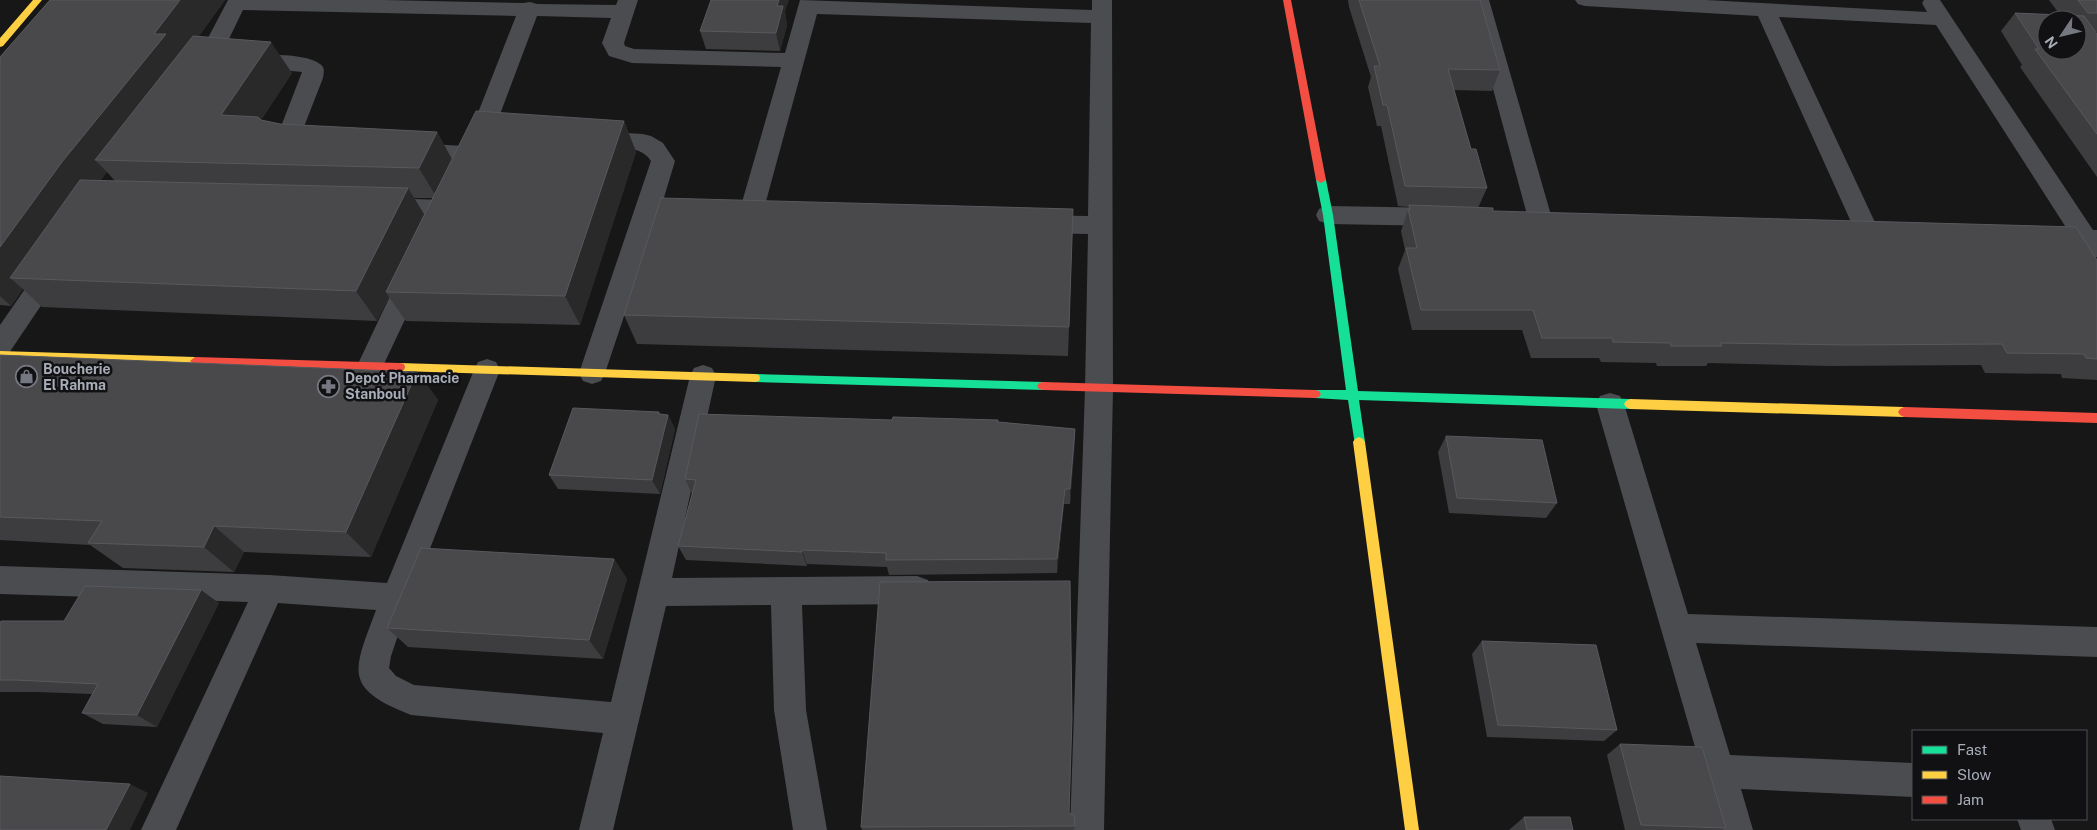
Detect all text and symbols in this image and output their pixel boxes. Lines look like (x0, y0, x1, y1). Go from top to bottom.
north arrow (2037, 10, 2087, 60)
text: N (2042, 33, 2061, 52)
place label: Boucherie El Rahma (43, 361, 111, 393)
shop icon: Boucherie El Rahma (15, 365, 39, 389)
place label: Depot Pharmacie Stanboul (345, 370, 459, 402)
pharmacy icon: Depot Pharmacie Stanboul (317, 374, 341, 398)
legend (1912, 730, 2087, 820)
text: Fast (1957, 741, 1987, 758)
text: Slow (1957, 766, 1992, 783)
text: Jam (1957, 791, 1984, 808)

